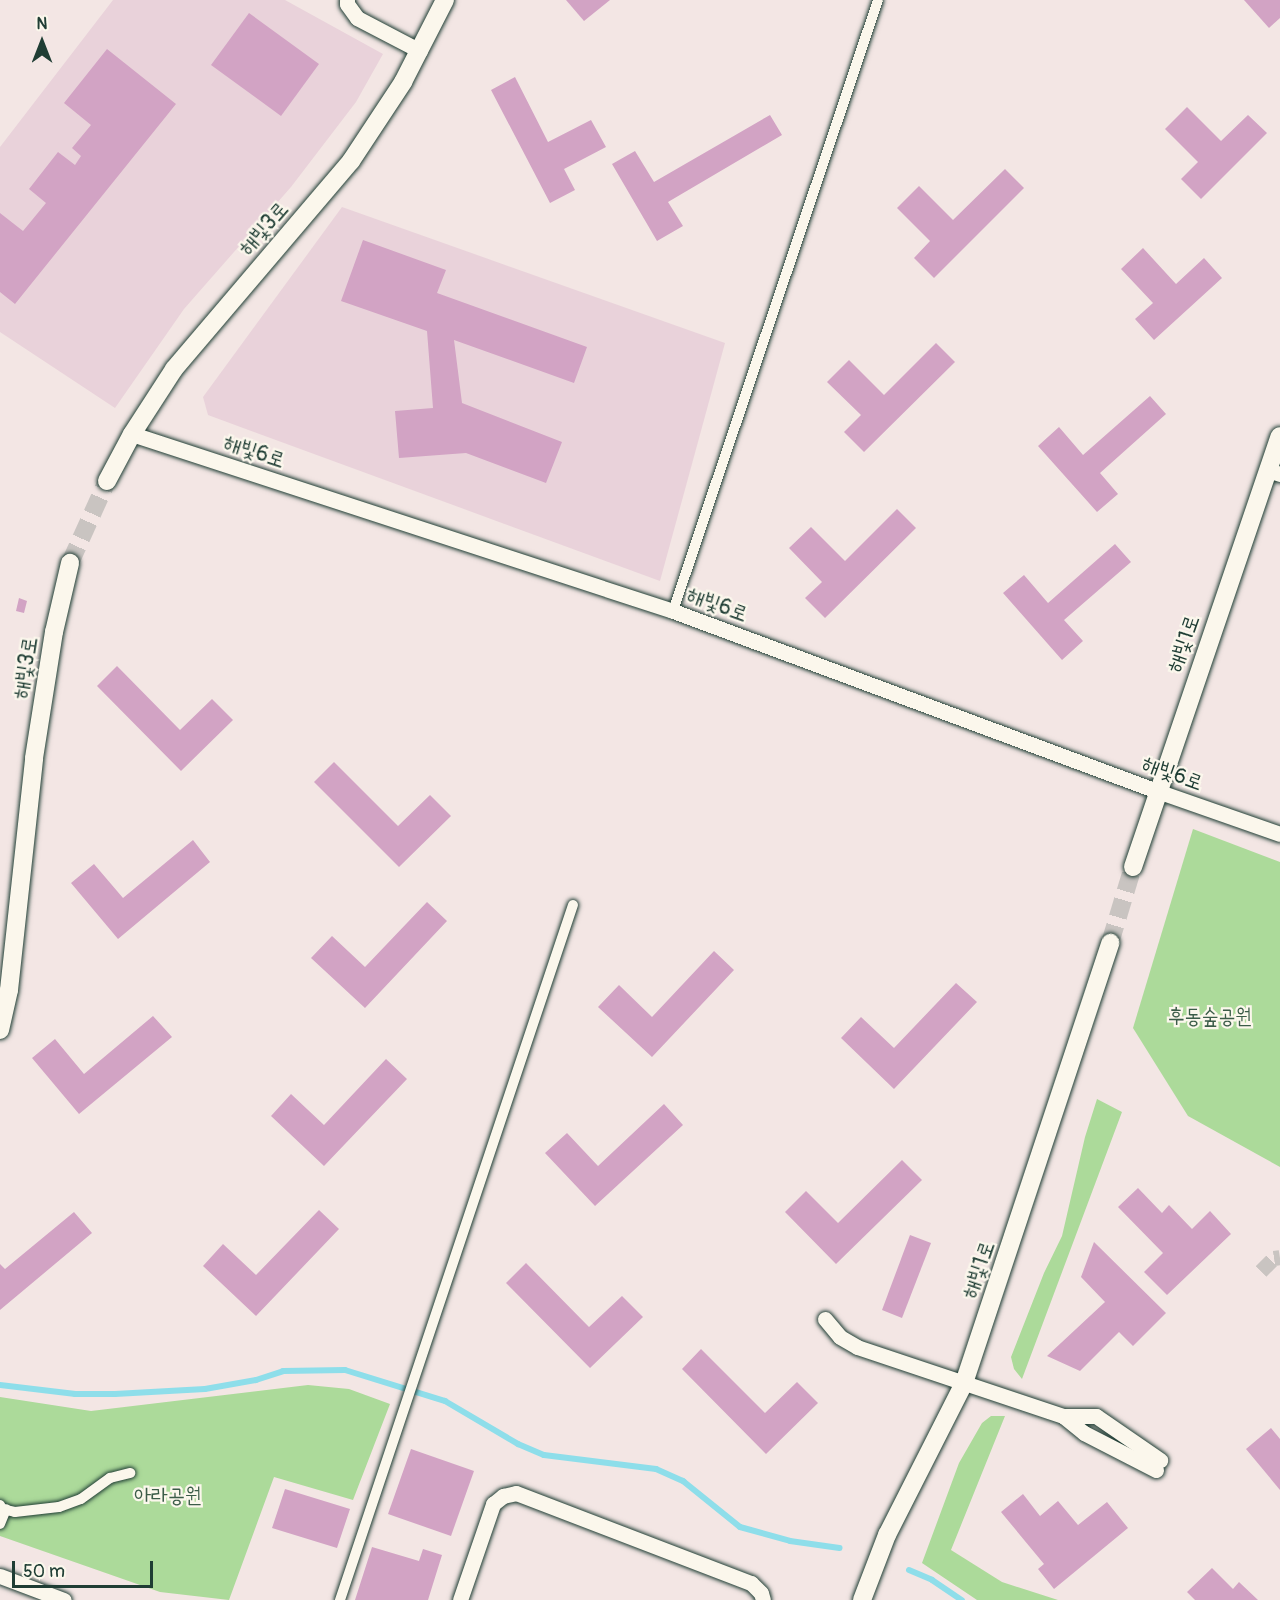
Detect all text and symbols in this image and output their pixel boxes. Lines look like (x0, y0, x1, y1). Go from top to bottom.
north arrow (12, 12, 72, 72)
text: N (37, 14, 47, 34)
street label: 해빛3로 (234, 197, 294, 261)
street label: 해빛6로 (220, 430, 288, 474)
street label: 해빛6로 (683, 582, 751, 628)
street label: 해빛1로 (1162, 612, 1206, 676)
street label: 해빛3로 (9, 635, 43, 701)
street label: 해빛6로 (1138, 751, 1206, 797)
park label: 후동숲공원 (1168, 1004, 1252, 1030)
street label: 해빛1로 (957, 1238, 1001, 1302)
park label: 아라공원 (134, 1483, 202, 1509)
scale bar (15, 1549, 156, 1587)
text: 50 m (23, 1560, 65, 1583)

